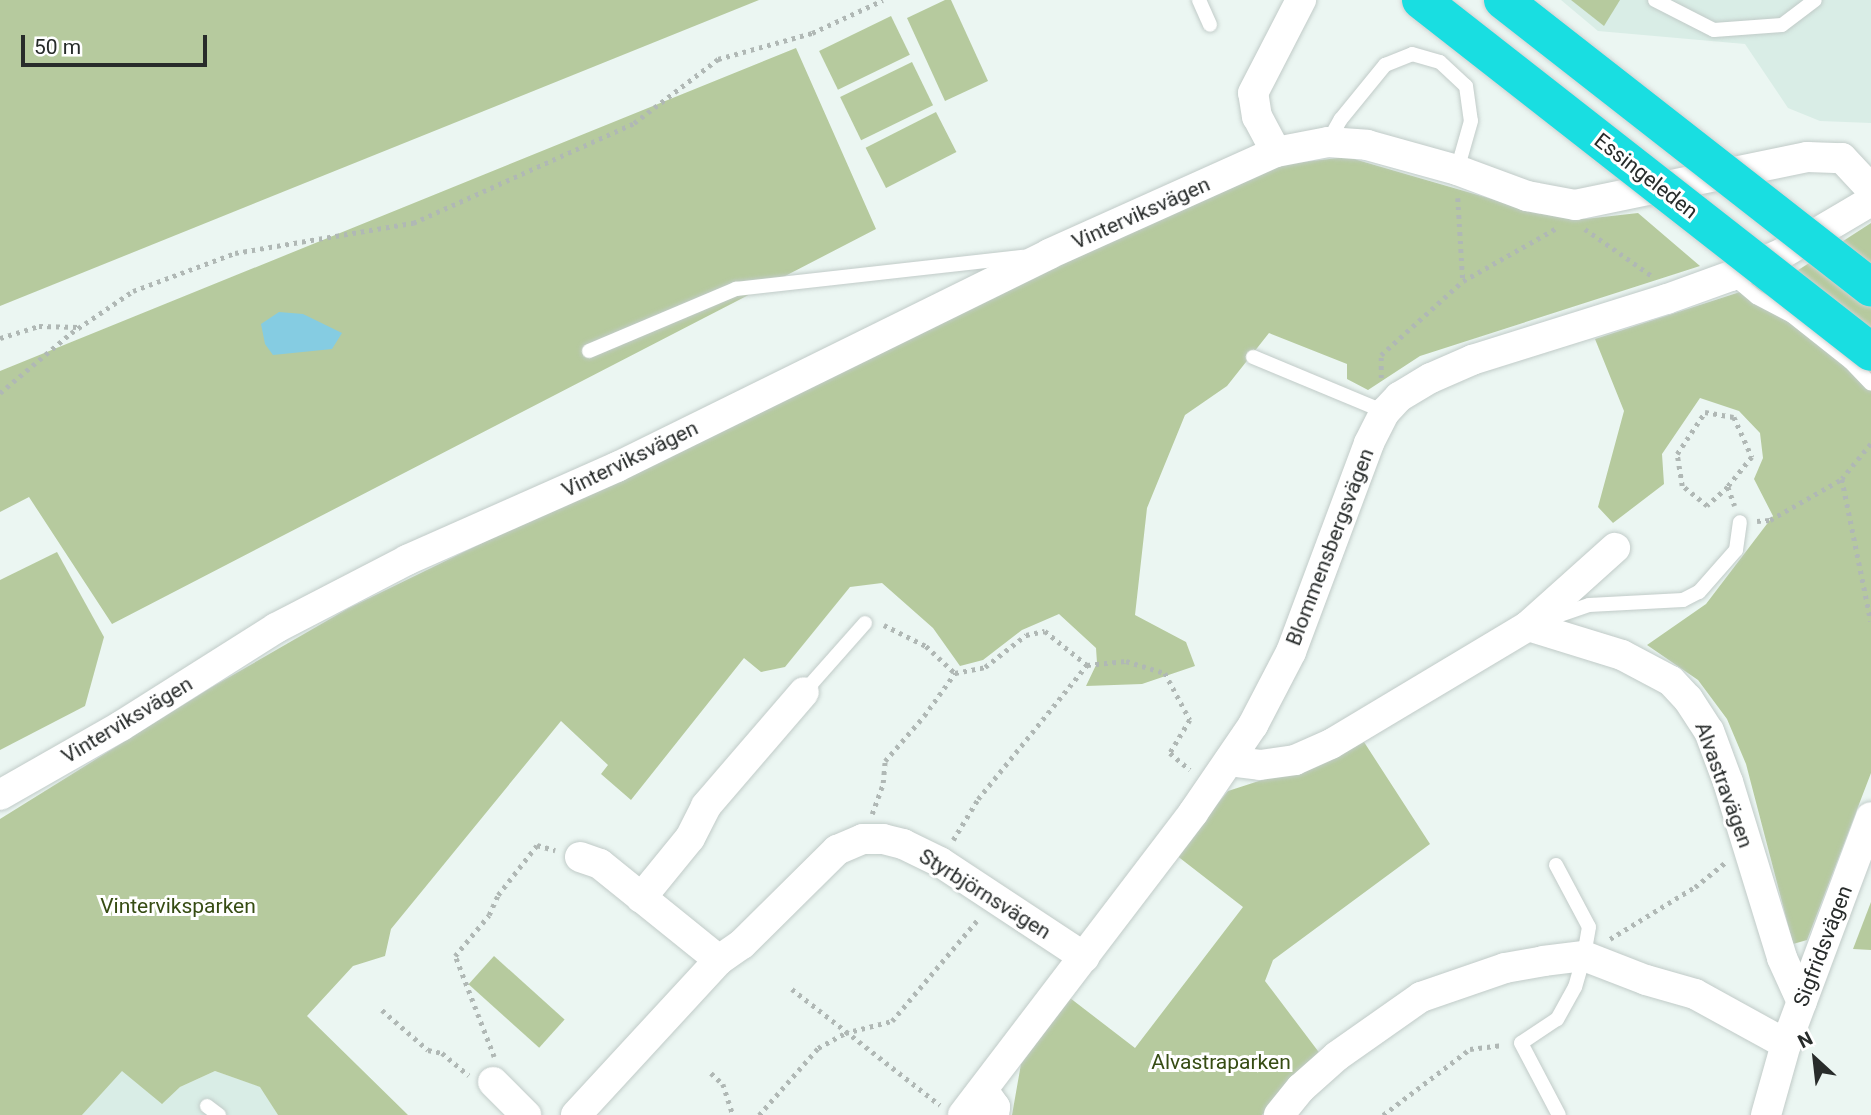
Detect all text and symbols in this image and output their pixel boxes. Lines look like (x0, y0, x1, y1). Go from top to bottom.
scale bar (24, 21, 210, 65)
text: 50 m (34, 35, 81, 59)
street label: Essingeleden (1589, 128, 1703, 224)
street label: Vinterviksvägen (1068, 171, 1214, 255)
street label: Vinterviksvägen (558, 415, 702, 503)
street label: Blommensbergsvägen (1281, 445, 1379, 649)
street label: Vinterviksvägen (57, 671, 197, 769)
street label: Alvastravägen (1690, 719, 1758, 851)
street label: Styrbjörnsvägen (914, 843, 1056, 945)
street label: Sigfridsvägen (1788, 882, 1858, 1010)
park label: Vinterviksparken (100, 893, 256, 919)
north arrow (1780, 1024, 1850, 1094)
text: N (1794, 1027, 1816, 1053)
park label: Alvastraparken (1151, 1049, 1291, 1075)

